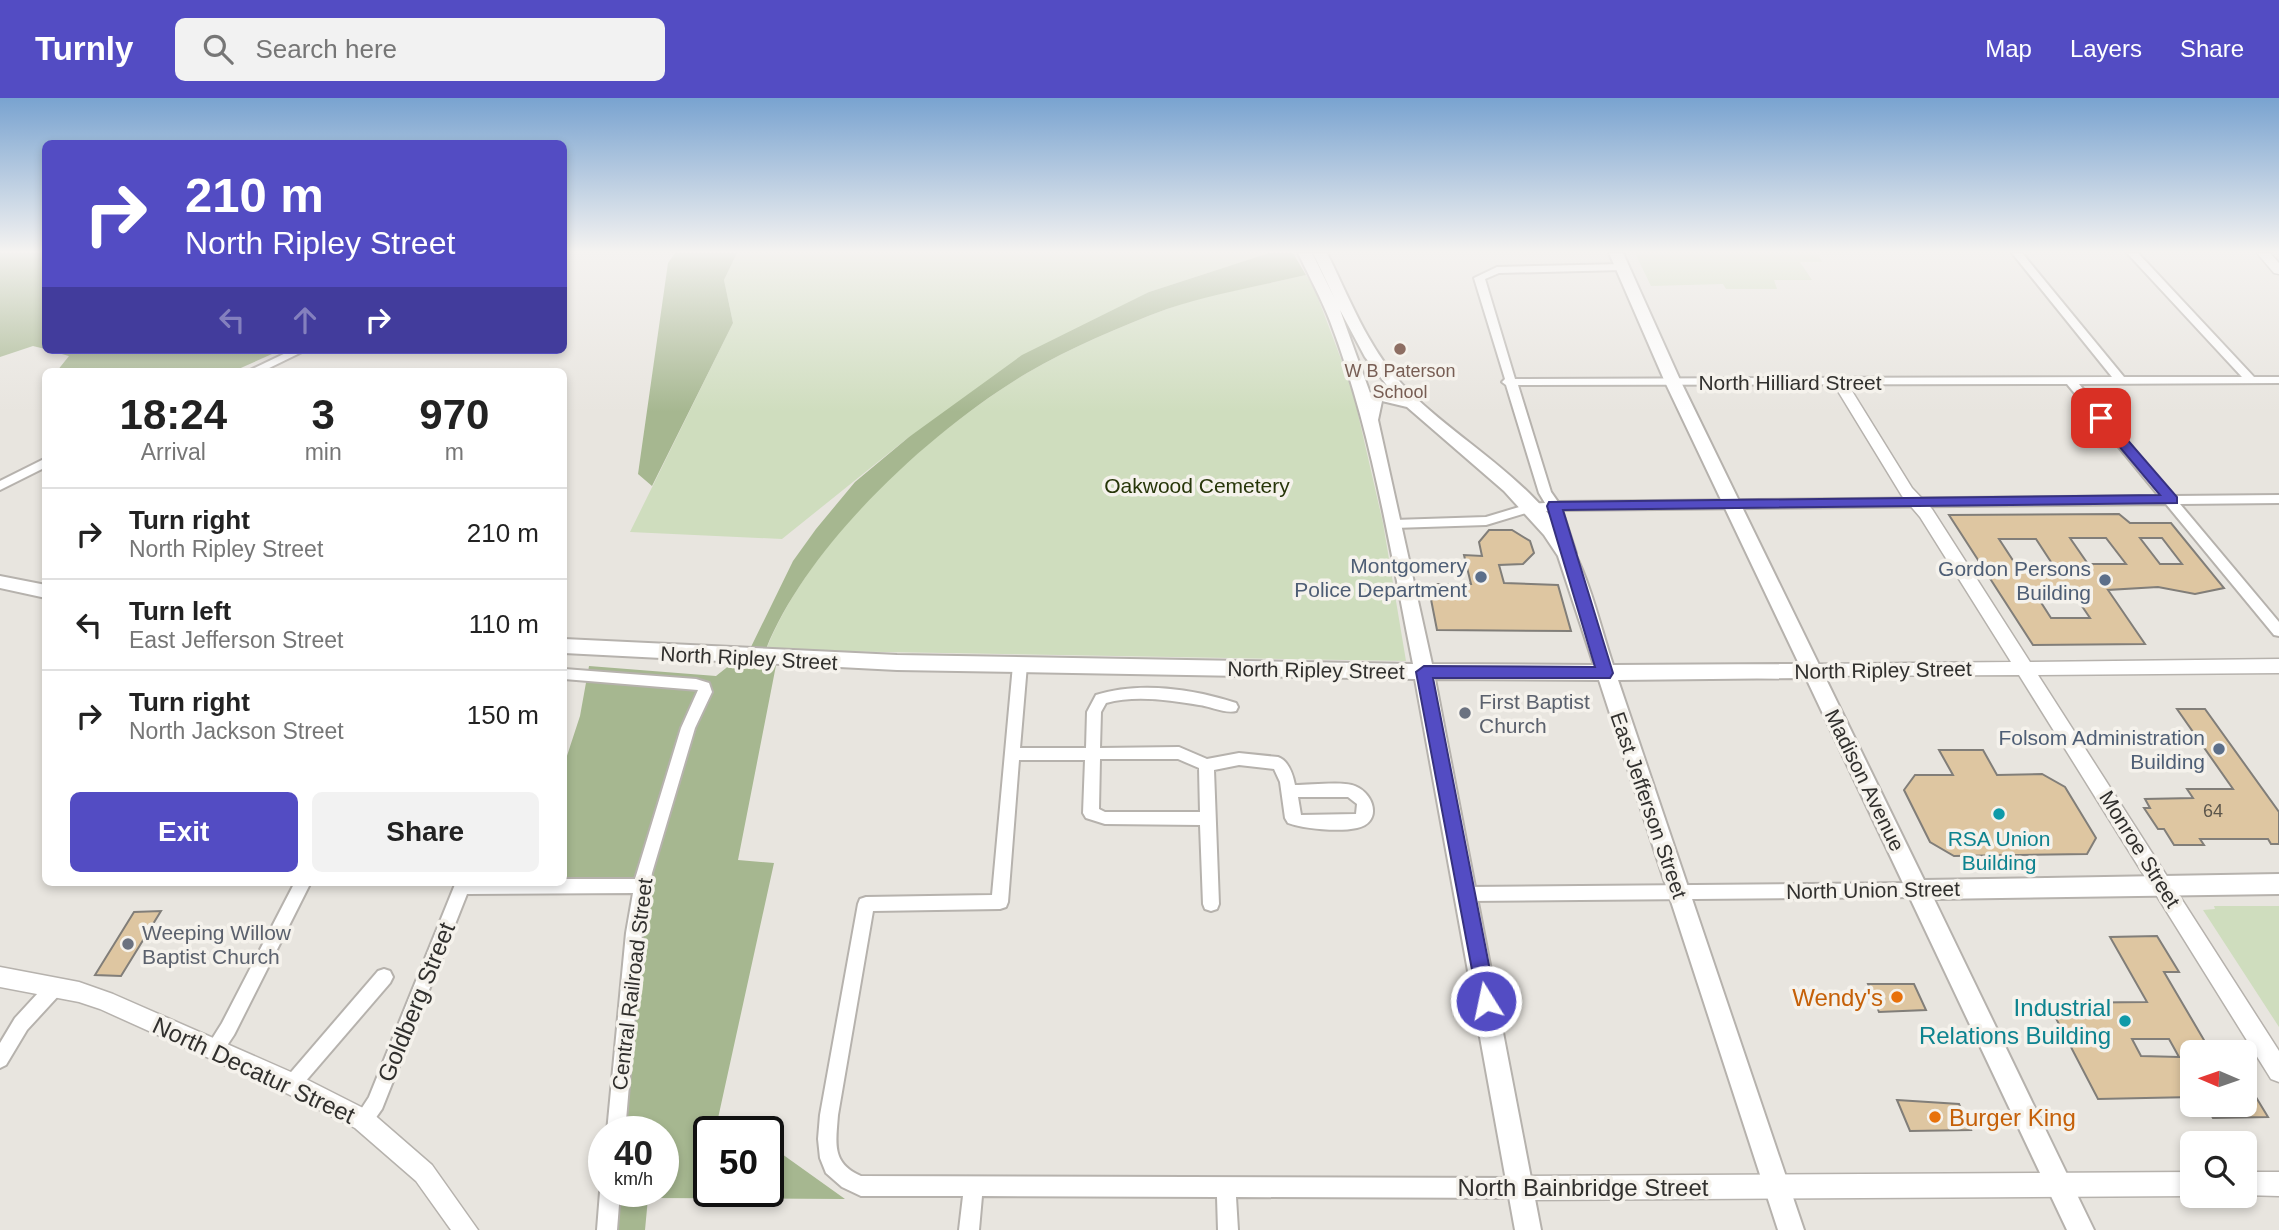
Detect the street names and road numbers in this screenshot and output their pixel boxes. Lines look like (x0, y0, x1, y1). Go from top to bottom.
street label: North Hilliard Street (1698, 371, 1882, 394)
street label: North Ripley Street (660, 642, 838, 674)
street label: North Ripley Street (1227, 657, 1405, 683)
street label: North Ripley Street (1794, 657, 1972, 683)
street label: Madison Avenue (1821, 705, 1909, 855)
street label: East Jefferson Street (1606, 709, 1692, 901)
street label: Monroe Street (2095, 786, 2185, 912)
street label: Central Railroad Street (608, 876, 656, 1091)
street label: North Union Street (1786, 877, 1960, 903)
street label: Goldberg Street (372, 918, 460, 1086)
street label: North Decatur Street (149, 1011, 360, 1129)
street label: North Bainbridge Street (1458, 1174, 1709, 1201)

